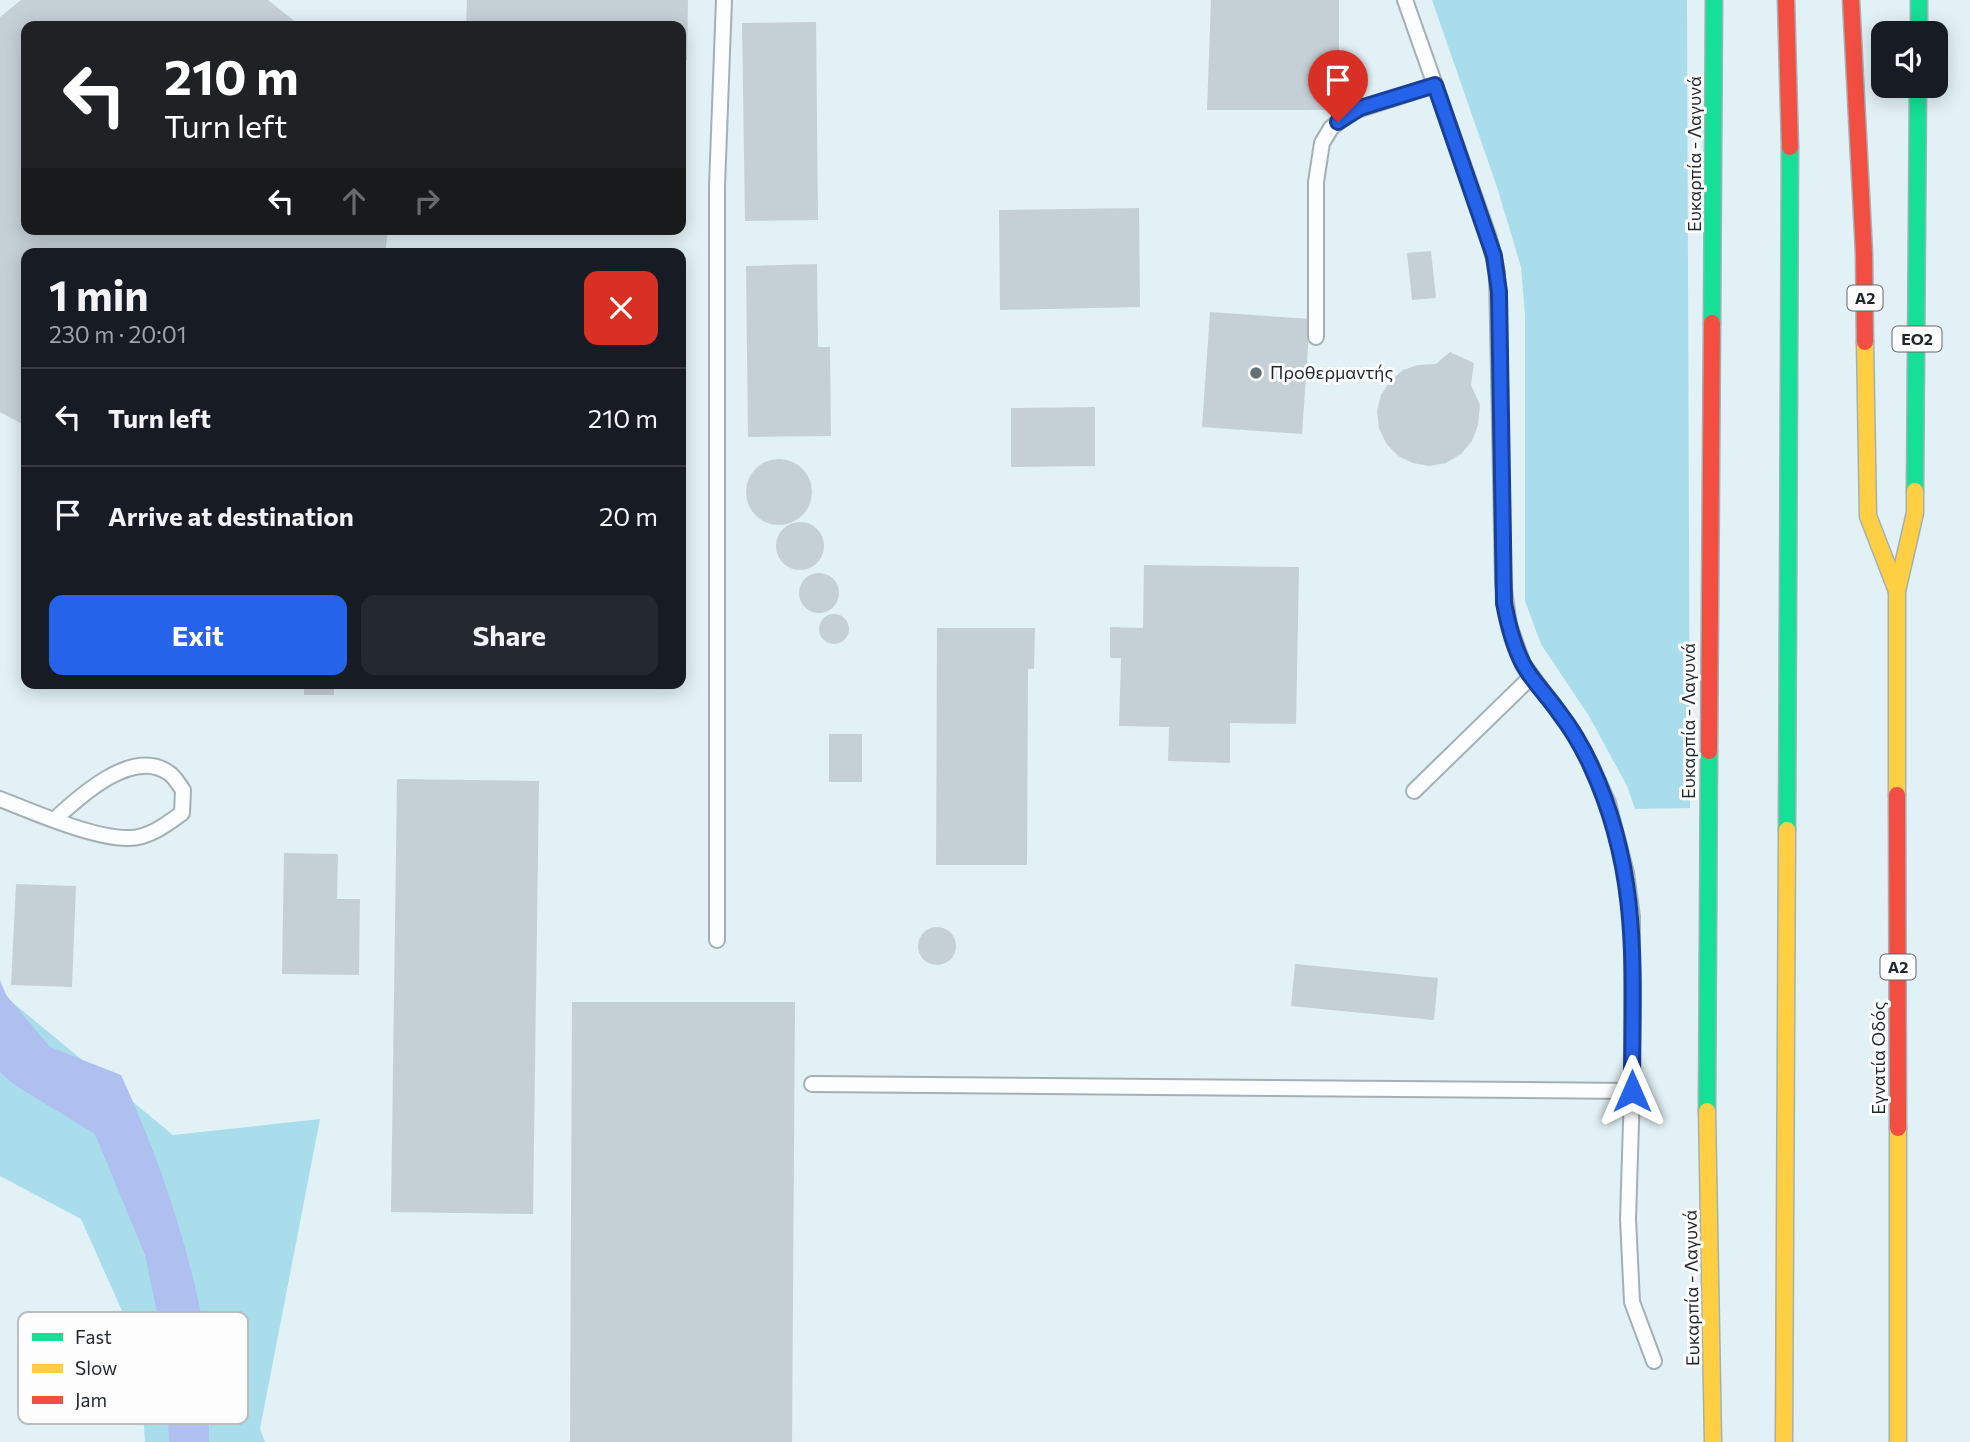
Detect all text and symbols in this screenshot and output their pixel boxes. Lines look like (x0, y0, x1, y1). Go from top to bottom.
map controls (1871, 21, 1948, 98)
button: sound (1871, 21, 1948, 98)
text: 210 m (164, 45, 299, 105)
icon: left (49, 49, 140, 140)
pin (1308, 50, 1368, 122)
icon: arrive (1319, 61, 1357, 99)
street label: Ευκαρπία - Λαγυνά (1683, 76, 1705, 232)
text: Turn left (164, 105, 288, 145)
icon: left (262, 182, 300, 220)
icon: ahead (335, 182, 373, 220)
icon: right (408, 182, 446, 220)
text: 1 min (49, 268, 149, 320)
button: close (584, 271, 658, 345)
road number: Α2 (1848, 286, 1882, 310)
text: 230 m · 20:01 (49, 320, 187, 348)
road number: ΕΟ2 (1892, 326, 1941, 352)
place label: Προθερμαντής (1270, 361, 1393, 383)
marker: Προθερμαντής (1248, 365, 1264, 381)
icon: left (49, 398, 87, 436)
text: Turn left (108, 402, 211, 433)
text: 210 m (588, 402, 658, 433)
icon: arrive (49, 496, 87, 534)
text: Arrive at destination (108, 500, 354, 531)
text: 20 m (599, 500, 658, 531)
button: Exit (49, 595, 347, 675)
button: Share (361, 595, 658, 675)
street label: Ευκαρπία - Λαγυνά (1677, 643, 1699, 799)
road number: Α2 (1881, 954, 1916, 979)
street label: Εγνατία Οδός (1867, 1001, 1889, 1115)
position arrow (1595, 1054, 1669, 1128)
street label: Ευκαρπία - Λαγυνά (1679, 1210, 1703, 1366)
legend (18, 1312, 248, 1424)
text: Fast (75, 1325, 112, 1348)
text: Slow (75, 1356, 117, 1379)
text: Jam (75, 1388, 107, 1411)

